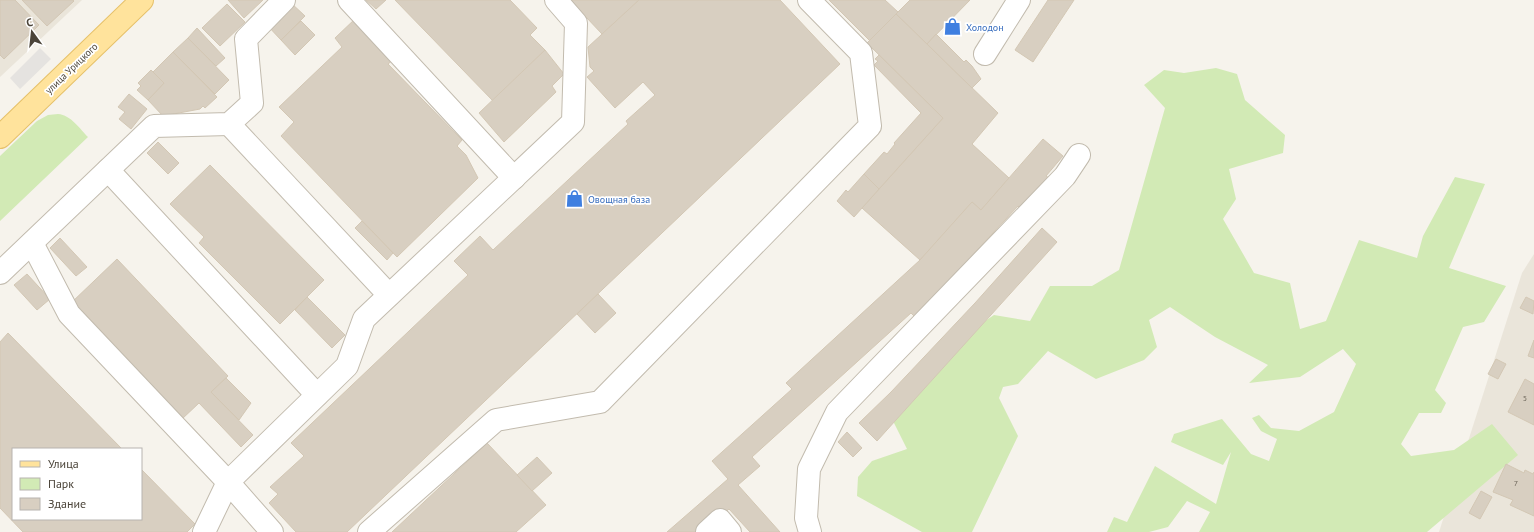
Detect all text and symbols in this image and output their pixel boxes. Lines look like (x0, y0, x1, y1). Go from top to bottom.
north arrow (12, 12, 52, 52)
text: С (25, 15, 34, 30)
shop icon: Холодон (943, 17, 963, 37)
place label: Холодон (966, 21, 1004, 34)
street label: улица Урицкого (42, 40, 100, 97)
shop icon: Овощная база (565, 189, 585, 209)
place label: Овощная база (588, 193, 650, 206)
house number: 5 (1523, 393, 1527, 403)
legend (12, 448, 142, 520)
text: Улица (48, 456, 79, 471)
text: Парк (48, 476, 74, 491)
house number: 7 (1514, 478, 1518, 488)
text: Здание (48, 496, 86, 511)

